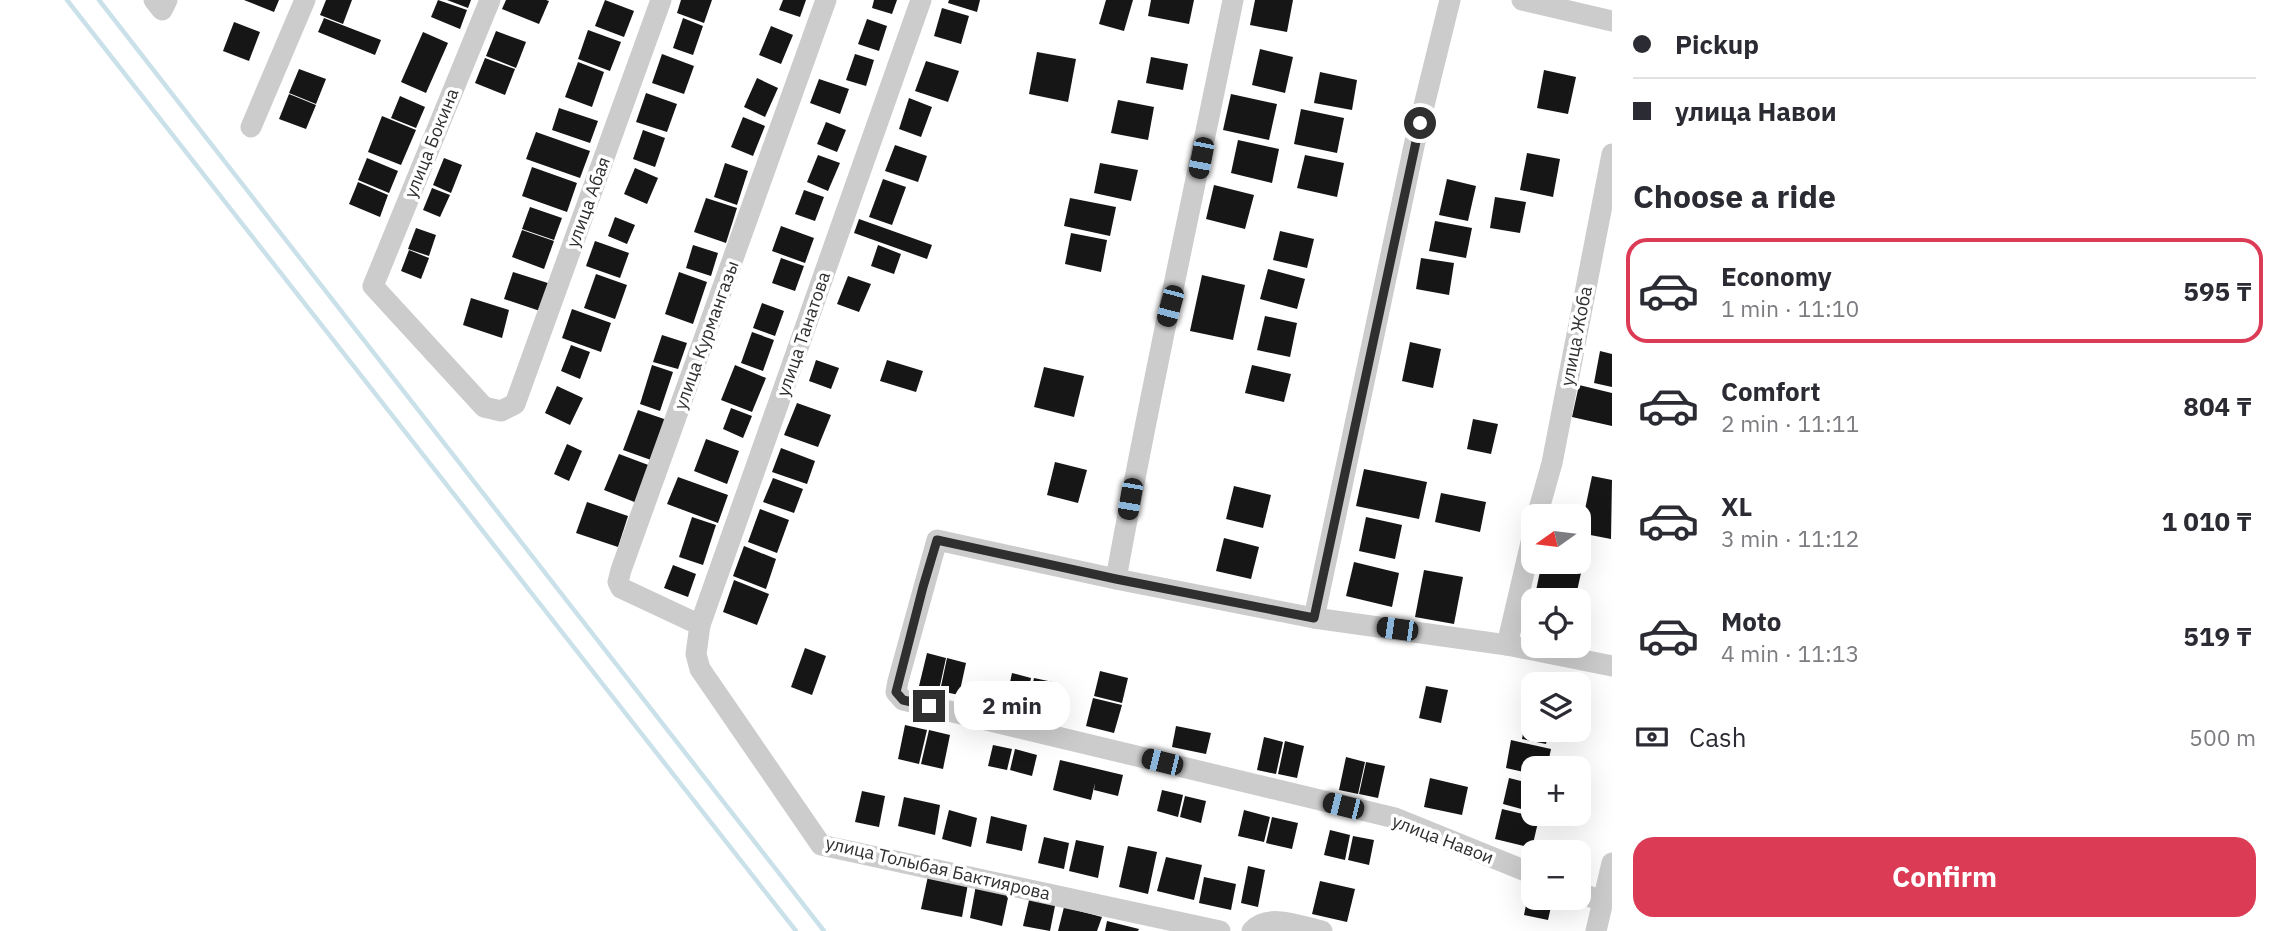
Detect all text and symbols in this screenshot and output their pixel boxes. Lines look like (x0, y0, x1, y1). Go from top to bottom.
text: Pickup (1675, 27, 1759, 61)
street label: улица Бокина (399, 84, 464, 201)
text: улица Навои (1675, 94, 1837, 128)
route start (1404, 107, 1436, 139)
car (1187, 135, 1216, 181)
street label: улица Абая (561, 153, 615, 251)
text: Choose a ride (1633, 175, 1836, 217)
street label: улица Курмангазы (668, 257, 744, 413)
icon: car (1637, 259, 1700, 322)
text: Economy (1721, 259, 1832, 293)
street label: улица Танатова (771, 268, 835, 399)
text: 595 ₸ (2183, 274, 2252, 308)
car (1155, 283, 1186, 329)
street label: улица Жоба (1555, 284, 1597, 388)
text: 1 min · 11:10 (1721, 293, 1859, 323)
icon: car (1637, 374, 1700, 437)
text: Comfort (1721, 374, 1820, 408)
text: 804 ₸ (2183, 389, 2252, 423)
text: 2 min · 11:11 (1721, 408, 1859, 438)
car (1117, 476, 1144, 522)
icon: car (1637, 489, 1700, 552)
text: XL (1721, 489, 1752, 523)
north arrow (1521, 504, 1591, 574)
map controls (1521, 504, 1591, 910)
text: 1 010 ₸ (2162, 504, 2252, 538)
text: 3 min · 11:12 (1721, 523, 1859, 553)
button: locate (1521, 588, 1591, 658)
icon: car (1637, 604, 1700, 667)
text: Moto (1721, 604, 1781, 638)
car (1375, 616, 1420, 642)
text: 519 ₸ (2183, 619, 2252, 653)
text: 4 min · 11:13 (1721, 638, 1859, 668)
button: layers (1521, 672, 1591, 742)
callout: 2 min (954, 682, 1069, 730)
route end (913, 690, 945, 722)
text: 2 min (982, 690, 1042, 720)
icon: cash (1633, 718, 1671, 756)
text: Cash (1689, 720, 1746, 754)
text: 500 m (2189, 722, 2256, 752)
car (1140, 747, 1185, 777)
button: + (1521, 756, 1591, 826)
car (1321, 791, 1366, 821)
street label: улица Навои (1389, 809, 1497, 869)
street label: улица Толыбая Бактиярова (823, 831, 1053, 905)
button: Confirm (1633, 837, 2256, 917)
button: − (1521, 840, 1591, 910)

